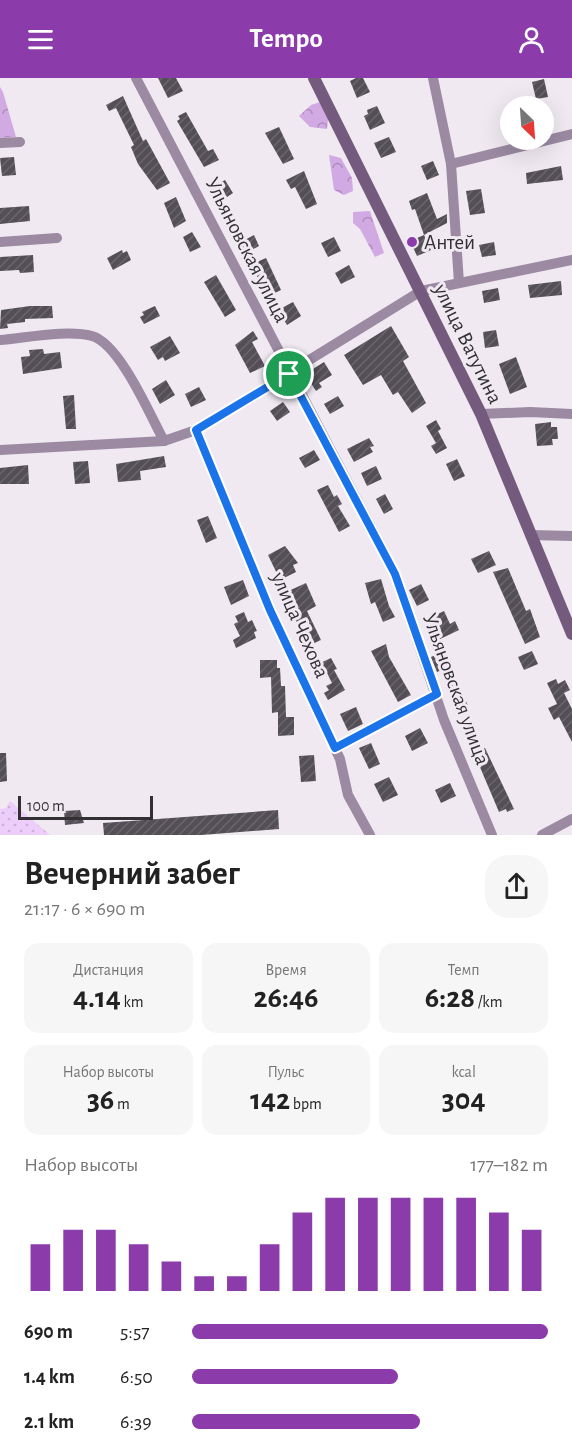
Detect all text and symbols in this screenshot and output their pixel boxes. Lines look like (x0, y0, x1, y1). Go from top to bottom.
icon: menu (24, 23, 57, 56)
icon: person (515, 23, 548, 56)
text: Tempo (249, 25, 323, 52)
north arrow (500, 96, 554, 150)
map controls (500, 96, 554, 150)
street label: Ульяновская улица (201, 174, 293, 326)
place label: Антей (424, 232, 475, 253)
marker: Антей (405, 235, 419, 249)
street label: улица Ватутина (430, 280, 506, 408)
pin (263, 348, 314, 399)
icon: arrive (272, 357, 305, 390)
street label: улица Чехова (267, 568, 333, 681)
street label: Ульяновская улица (419, 610, 493, 768)
scale bar (18, 793, 153, 820)
text: 100 m (27, 798, 65, 814)
button: share (485, 855, 548, 918)
text: Вечерний забег (24, 858, 240, 891)
text: 21:17 · 6 × 690 m (24, 899, 145, 919)
text: Дистанция (73, 962, 144, 978)
text: Время (265, 962, 307, 978)
text: Темп (448, 962, 480, 978)
text: 4.14 (73, 983, 121, 1013)
text: 26:46 (253, 983, 319, 1013)
text: 6:28 (425, 983, 475, 1013)
text: km (121, 994, 144, 1010)
text: /km (475, 994, 502, 1010)
text: Набор высоты (63, 1064, 154, 1080)
text: Пульс (267, 1064, 305, 1080)
text: kcal (451, 1064, 476, 1080)
text: 36 (87, 1085, 114, 1115)
text: 142 (250, 1085, 290, 1115)
text: 304 (442, 1085, 485, 1115)
text: m (114, 1096, 130, 1112)
text: bpm (290, 1096, 322, 1112)
text: Набор высоты (24, 1155, 138, 1175)
text: 177–182 m (470, 1155, 548, 1175)
text: 690 m (24, 1322, 73, 1342)
text: 5:57 (120, 1322, 150, 1342)
text: 1.4 km (24, 1367, 75, 1387)
text: 6:50 (120, 1367, 153, 1387)
text: 2.1 km (24, 1412, 74, 1432)
text: 6:39 (120, 1412, 152, 1432)

